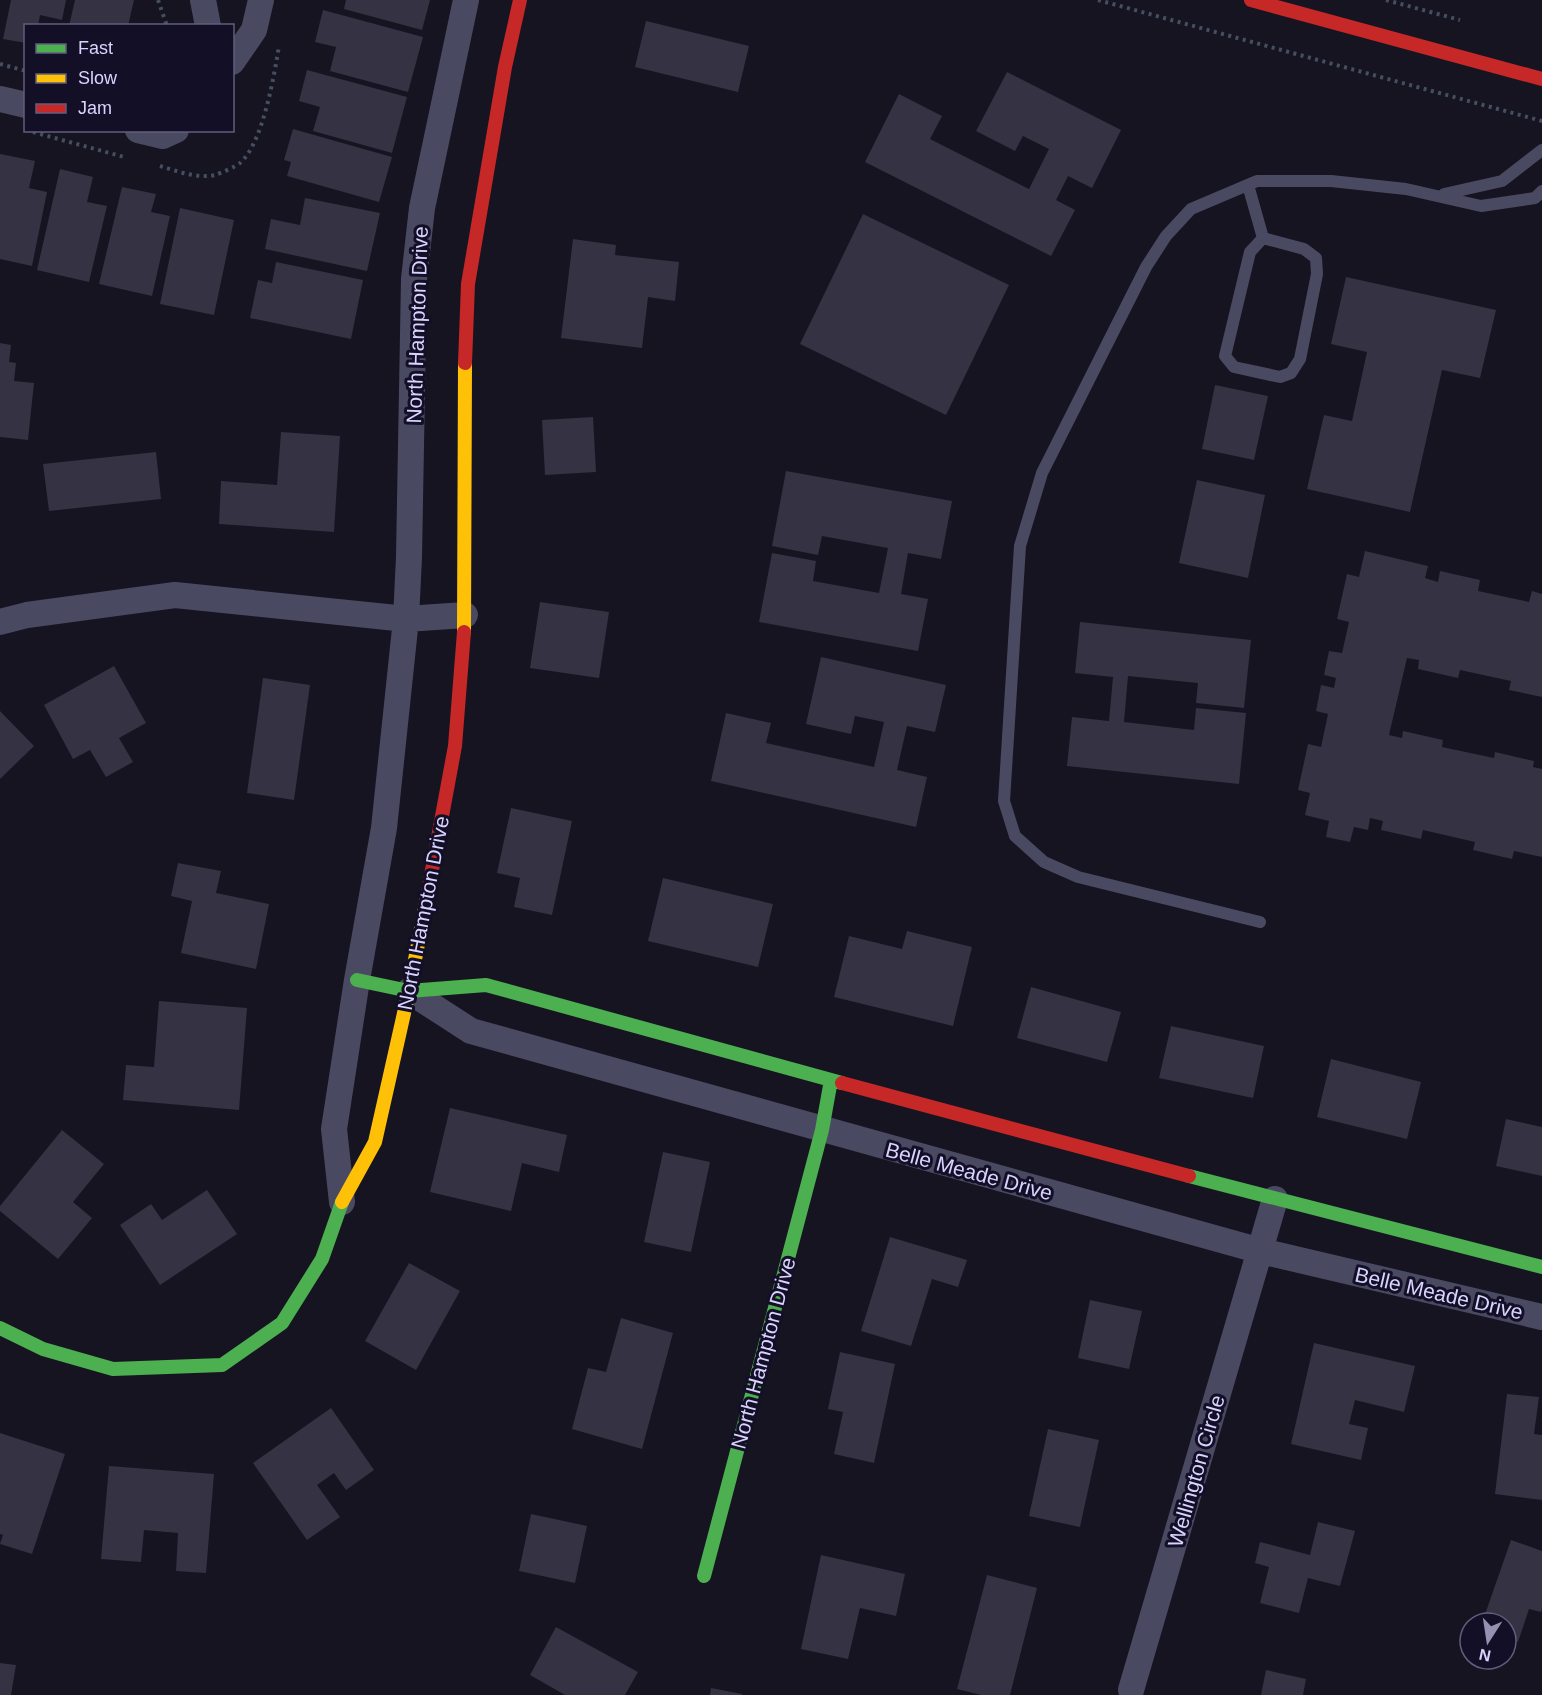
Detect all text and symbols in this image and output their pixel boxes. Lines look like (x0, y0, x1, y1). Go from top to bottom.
legend (24, 24, 234, 132)
text: Fast (78, 38, 113, 58)
text: Slow (78, 68, 118, 88)
text: Jam (78, 98, 112, 118)
street label: North Hampton Drive (402, 226, 432, 424)
street label: North Hampton Drive (393, 814, 453, 1012)
street label: Belle Meade Drive (883, 1138, 1055, 1204)
street label: North Hampton Drive (726, 1255, 800, 1451)
street label: Belle Meade Drive (1353, 1262, 1525, 1324)
street label: Wellington Circle (1163, 1392, 1229, 1550)
north arrow (1458, 1611, 1518, 1671)
text: N (1478, 1646, 1492, 1665)

